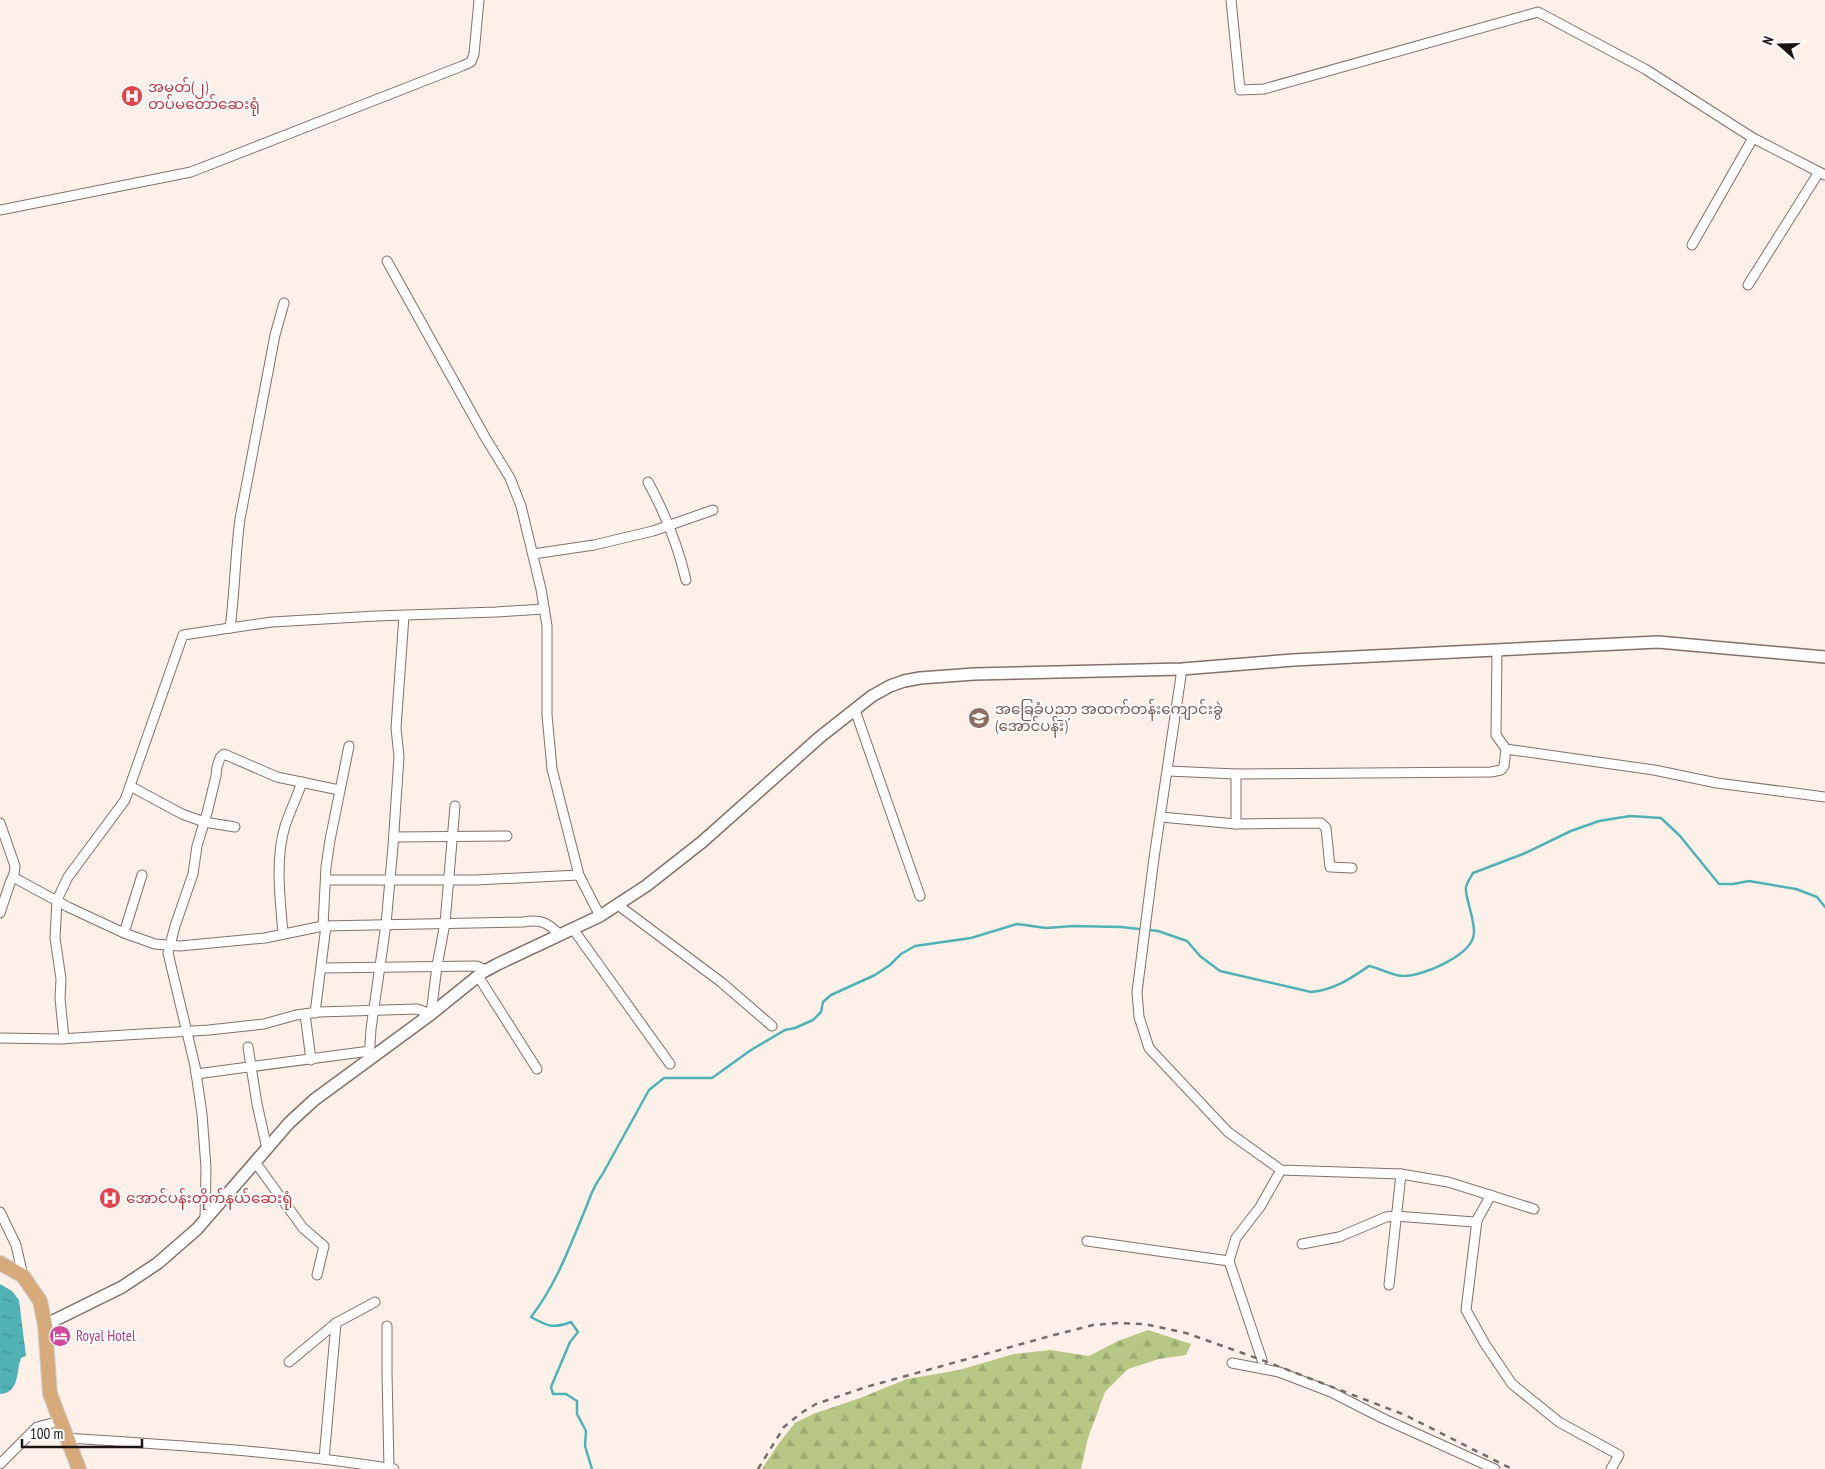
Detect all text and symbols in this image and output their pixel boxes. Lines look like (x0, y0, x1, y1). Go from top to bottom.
north arrow (1755, 20, 1805, 70)
text: N (1758, 34, 1778, 47)
place label: အမှတ်(၂) တပ်မတော်ဆေးရုံ (148, 77, 260, 116)
hospital icon: အမှတ်(၂) တပ်မတော်ဆေးရုံ (120, 84, 144, 108)
place label: အခြေခံပညာ အထက်တန်းကျောင်းခွဲ (အောင်ပန်း) (995, 699, 1223, 738)
school or university icon: အခြေခံပညာ အထက်တန်းကျောင်းခွဲ (အောင်ပန်း) (967, 706, 991, 730)
hospital icon: အောင်ပန်းတိုက်နယ်ဆေးရုံ (98, 1186, 122, 1210)
place label: အောင်ပန်းတိုက်နယ်ဆေးရုံ (126, 1188, 292, 1210)
hotel icon: Royal Hotel (48, 1324, 72, 1348)
place label: Royal Hotel (76, 1326, 136, 1345)
scale bar (22, 1416, 142, 1448)
text: 100 m (30, 1424, 63, 1443)

